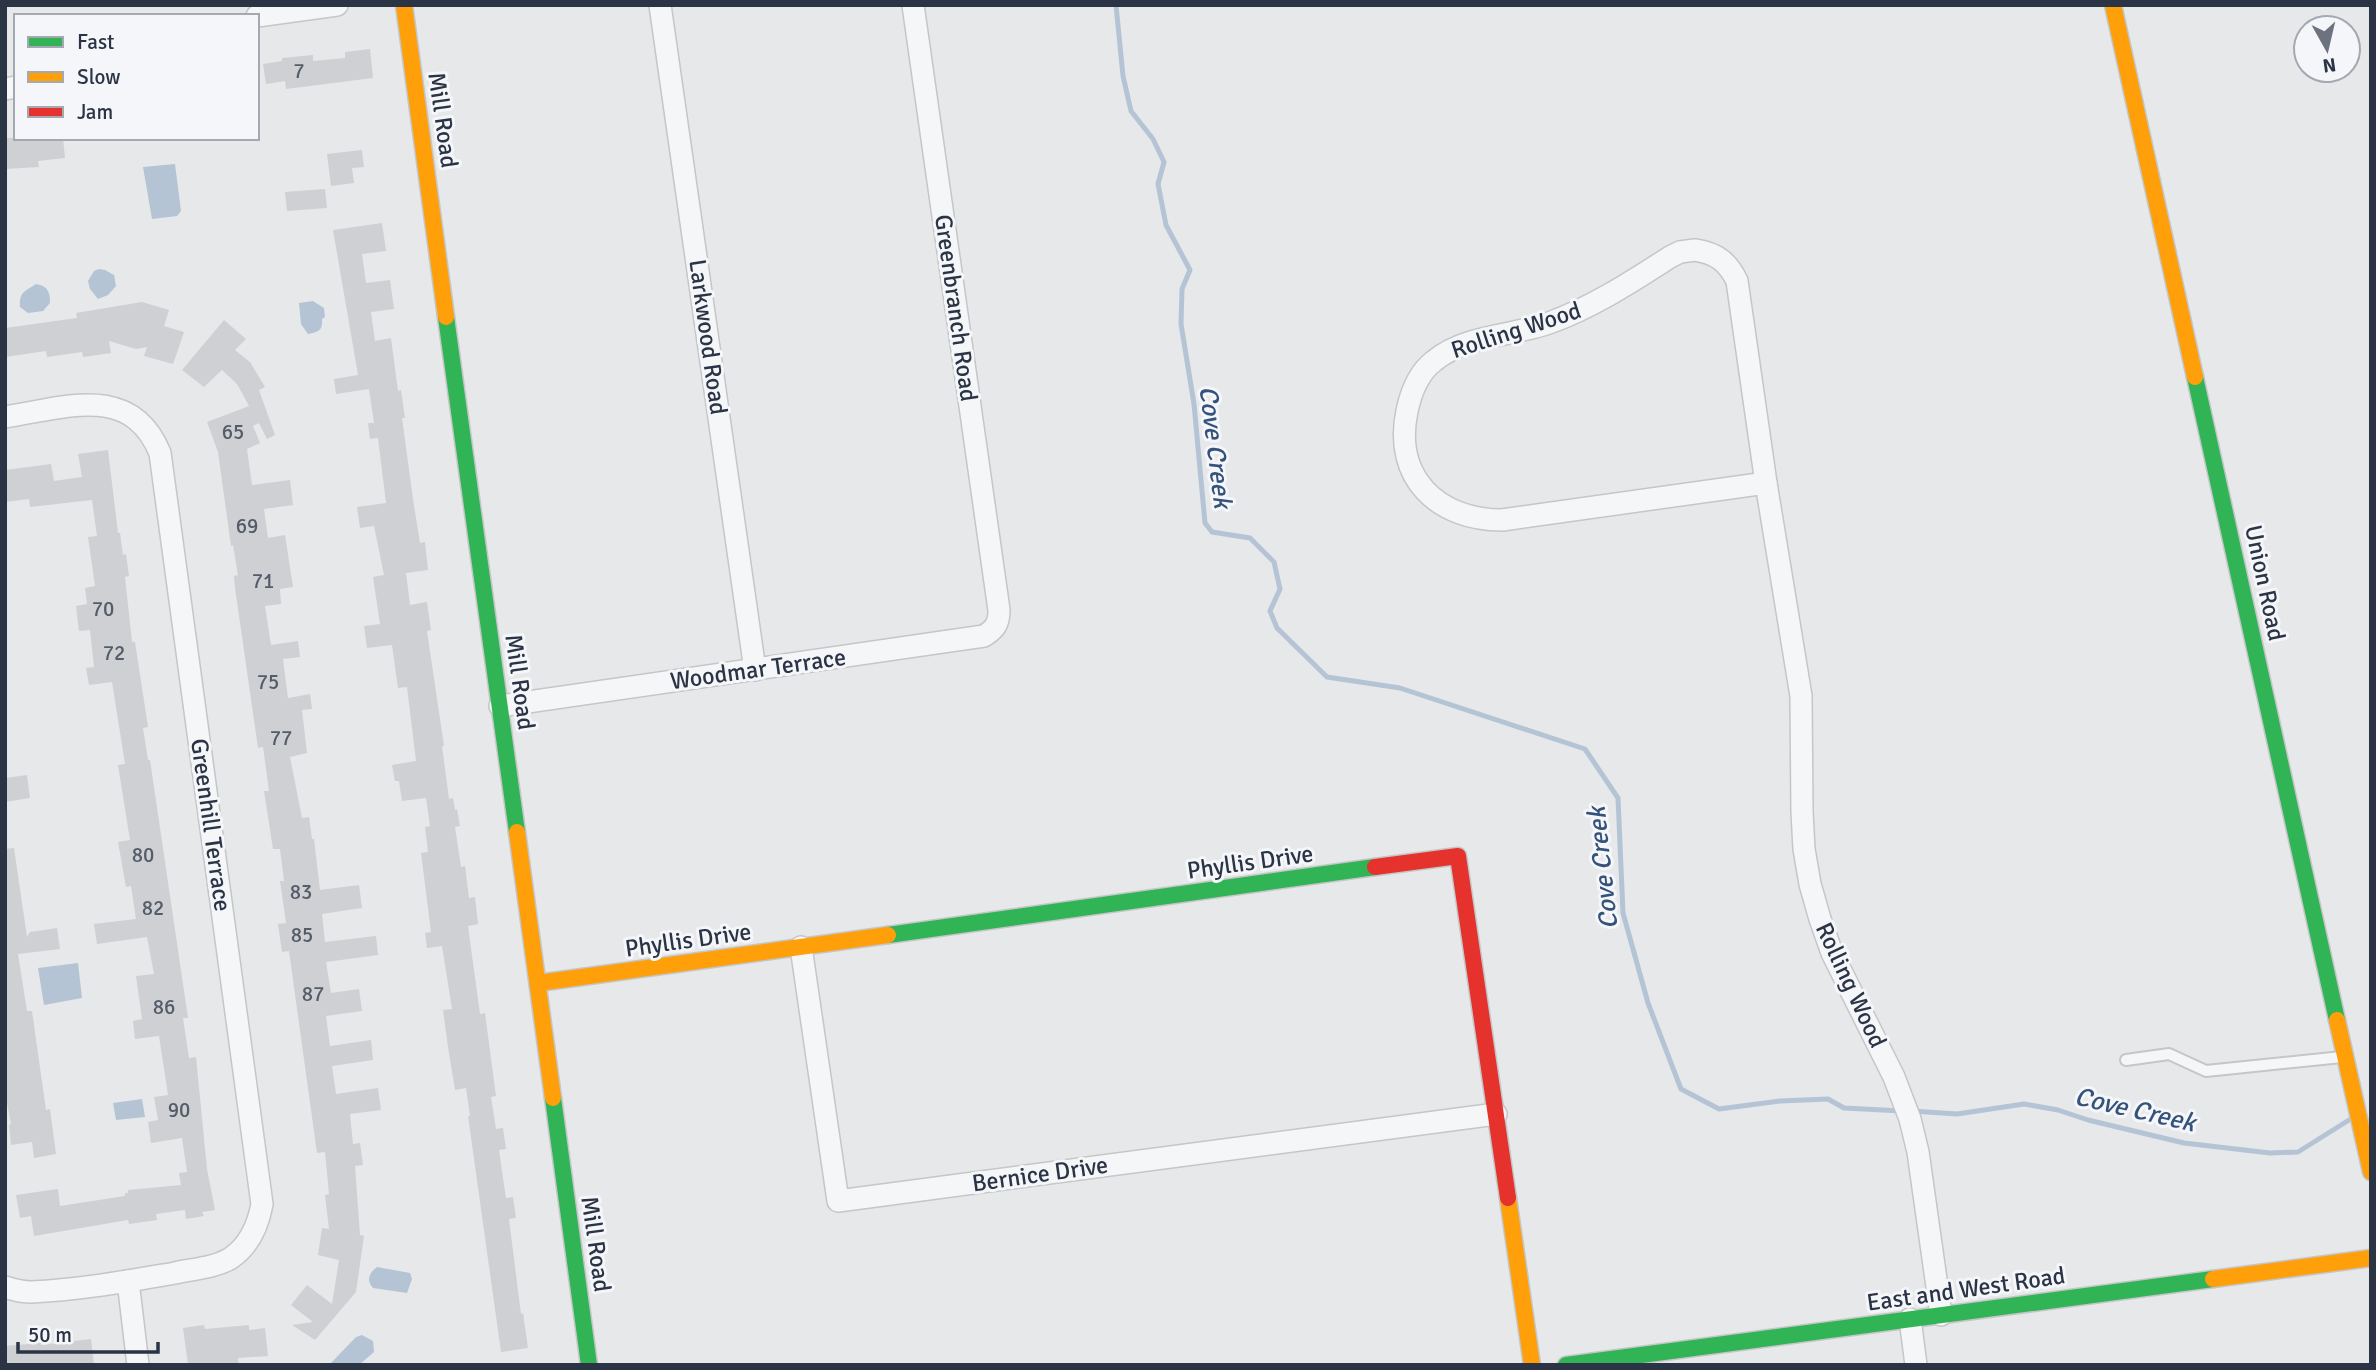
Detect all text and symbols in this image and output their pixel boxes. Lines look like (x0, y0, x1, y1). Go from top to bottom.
legend (14, 14, 259, 140)
north arrow (2292, 14, 2362, 84)
text: Fast (77, 29, 114, 55)
text: N (2321, 52, 2337, 78)
house number: 7 (293, 58, 305, 84)
text: Slow (77, 64, 121, 90)
street label: Mill Road (421, 70, 465, 170)
text: Jam (77, 99, 113, 125)
street label: Greenbranch Road (928, 213, 984, 403)
street label: Larkwood Road (682, 257, 734, 417)
street label: Rolling Wood (1447, 295, 1585, 365)
water label: Cove Creek (1192, 384, 1239, 512)
house number: 65 (222, 419, 244, 445)
house number: 69 (236, 513, 258, 539)
street label: Union Road (2238, 522, 2292, 644)
house number: 71 (252, 568, 274, 594)
house number: 70 (92, 596, 114, 622)
street label: Mill Road (498, 632, 542, 732)
house number: 72 (103, 640, 125, 666)
street label: Woodmar Terrace (668, 642, 848, 696)
house number: 75 (257, 669, 279, 695)
house number: 77 (270, 725, 292, 751)
street label: Greenhill Terrace (184, 737, 238, 913)
water label: Cove Creek (1580, 803, 1625, 931)
street label: Phyllis Drive (1185, 838, 1315, 886)
house number: 80 (132, 842, 154, 868)
house number: 83 (290, 879, 312, 905)
house number: 82 (142, 895, 164, 921)
street label: Phyllis Drive (623, 916, 753, 964)
street label: Rolling Wood (1809, 917, 1893, 1053)
house number: 85 (291, 922, 313, 948)
house number: 87 (302, 981, 324, 1007)
house number: 86 (153, 994, 175, 1020)
water label: Cove Creek (2072, 1081, 2200, 1140)
house number: 90 (168, 1097, 190, 1123)
street label: Bernice Drive (970, 1150, 1110, 1198)
street label: Mill Road (574, 1194, 618, 1294)
street label: East and West Road (1865, 1260, 2067, 1318)
scale bar (18, 1310, 158, 1354)
text: 50 m (28, 1322, 72, 1348)

